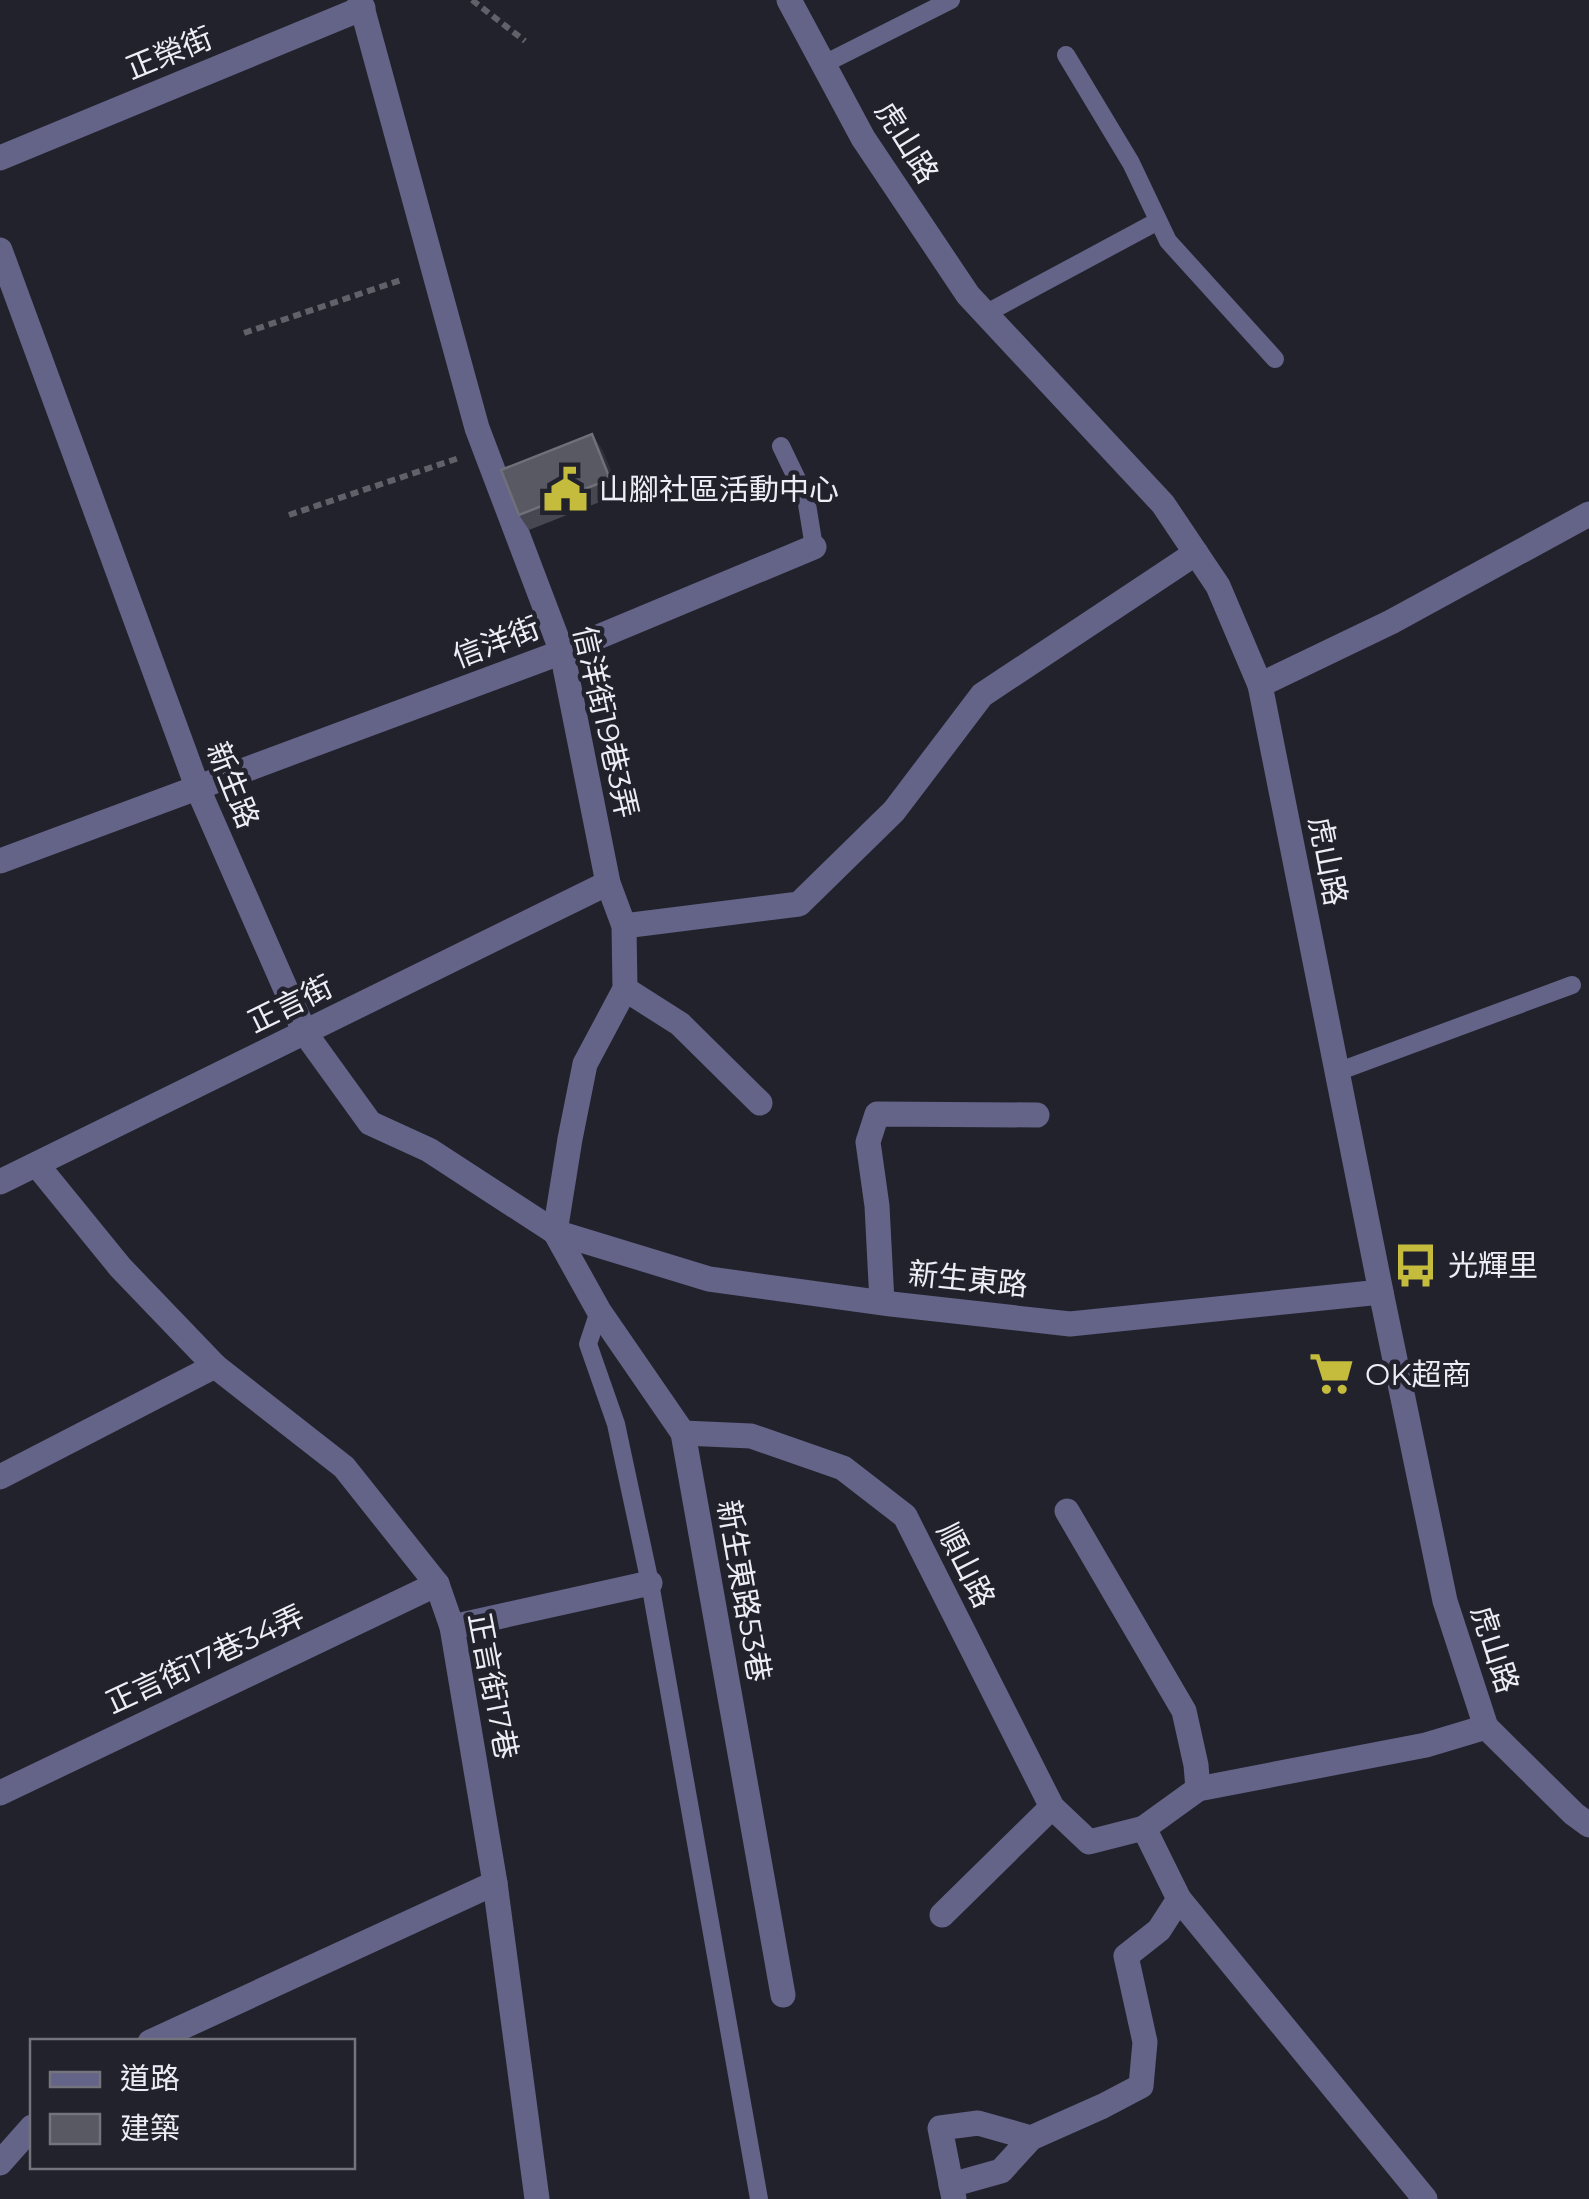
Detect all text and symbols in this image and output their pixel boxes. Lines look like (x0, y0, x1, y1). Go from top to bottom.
street label: 正榮街 (120, 19, 218, 87)
street label: 虎山路 (867, 94, 947, 190)
public building icon: 山腳社區活動中心 (542, 465, 590, 513)
place label: 山腳社區活動中心 (599, 471, 839, 508)
street label: 信洋街 (447, 609, 545, 675)
street label: 信洋街19巷3弄 (566, 622, 646, 822)
street label: 新生路 (199, 736, 267, 834)
street label: 虎山路 (1301, 813, 1355, 909)
street label: 正言街 (241, 968, 339, 1040)
bus stop icon: 光輝里 (1391, 1241, 1439, 1289)
place label: 光輝里 (1448, 1247, 1538, 1284)
street label: 新生東路 (906, 1254, 1030, 1304)
supermarket icon: OK超商 (1308, 1350, 1356, 1398)
place label: OK超商 (1365, 1356, 1472, 1393)
street label: 新生東路53巷 (710, 1497, 778, 1685)
street label: 順山路 (929, 1517, 1003, 1613)
street label: 正言街17巷34弄 (100, 1597, 310, 1721)
street label: 虎山路 (1463, 1600, 1527, 1698)
street label: 正言街17巷 (461, 1610, 525, 1762)
legend (30, 2039, 355, 2169)
text: 道路 (120, 2060, 180, 2097)
text: 建築 (120, 2110, 180, 2147)

